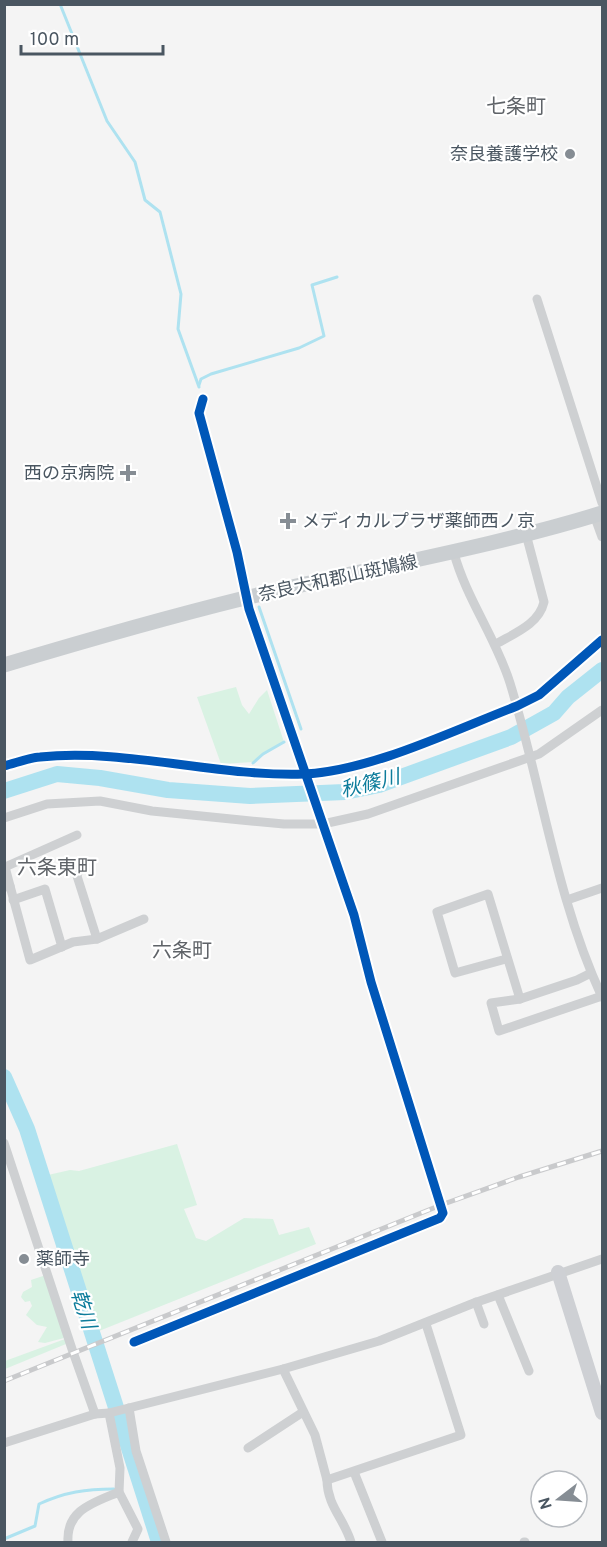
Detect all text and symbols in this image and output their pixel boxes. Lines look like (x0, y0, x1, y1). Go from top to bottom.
scale bar (21, 18, 164, 56)
text: 100 m (30, 29, 79, 52)
district label: 七条町 (486, 95, 546, 121)
place label: 奈良養護学校 (450, 144, 558, 167)
marker: 奈良養護学校 (563, 147, 577, 161)
place label: 西の京病院 (24, 463, 114, 486)
marker: 西の京病院 (119, 464, 137, 482)
place label: メディカルプラザ薬師西ノ京 (302, 511, 535, 534)
marker: メディカルプラザ薬師西ノ京 (279, 512, 297, 530)
street label: 奈良大和郡山斑鳩線 (257, 551, 420, 608)
water label: 秋篠川 (338, 765, 405, 805)
district label: 六条東町 (17, 856, 97, 882)
district label: 六条町 (152, 939, 212, 965)
place label: 薬師寺 (36, 1249, 90, 1272)
marker: 薬師寺 (17, 1252, 31, 1266)
water label: 乾川 (64, 1287, 101, 1335)
north arrow (529, 1469, 589, 1529)
text: N (535, 1494, 558, 1511)

